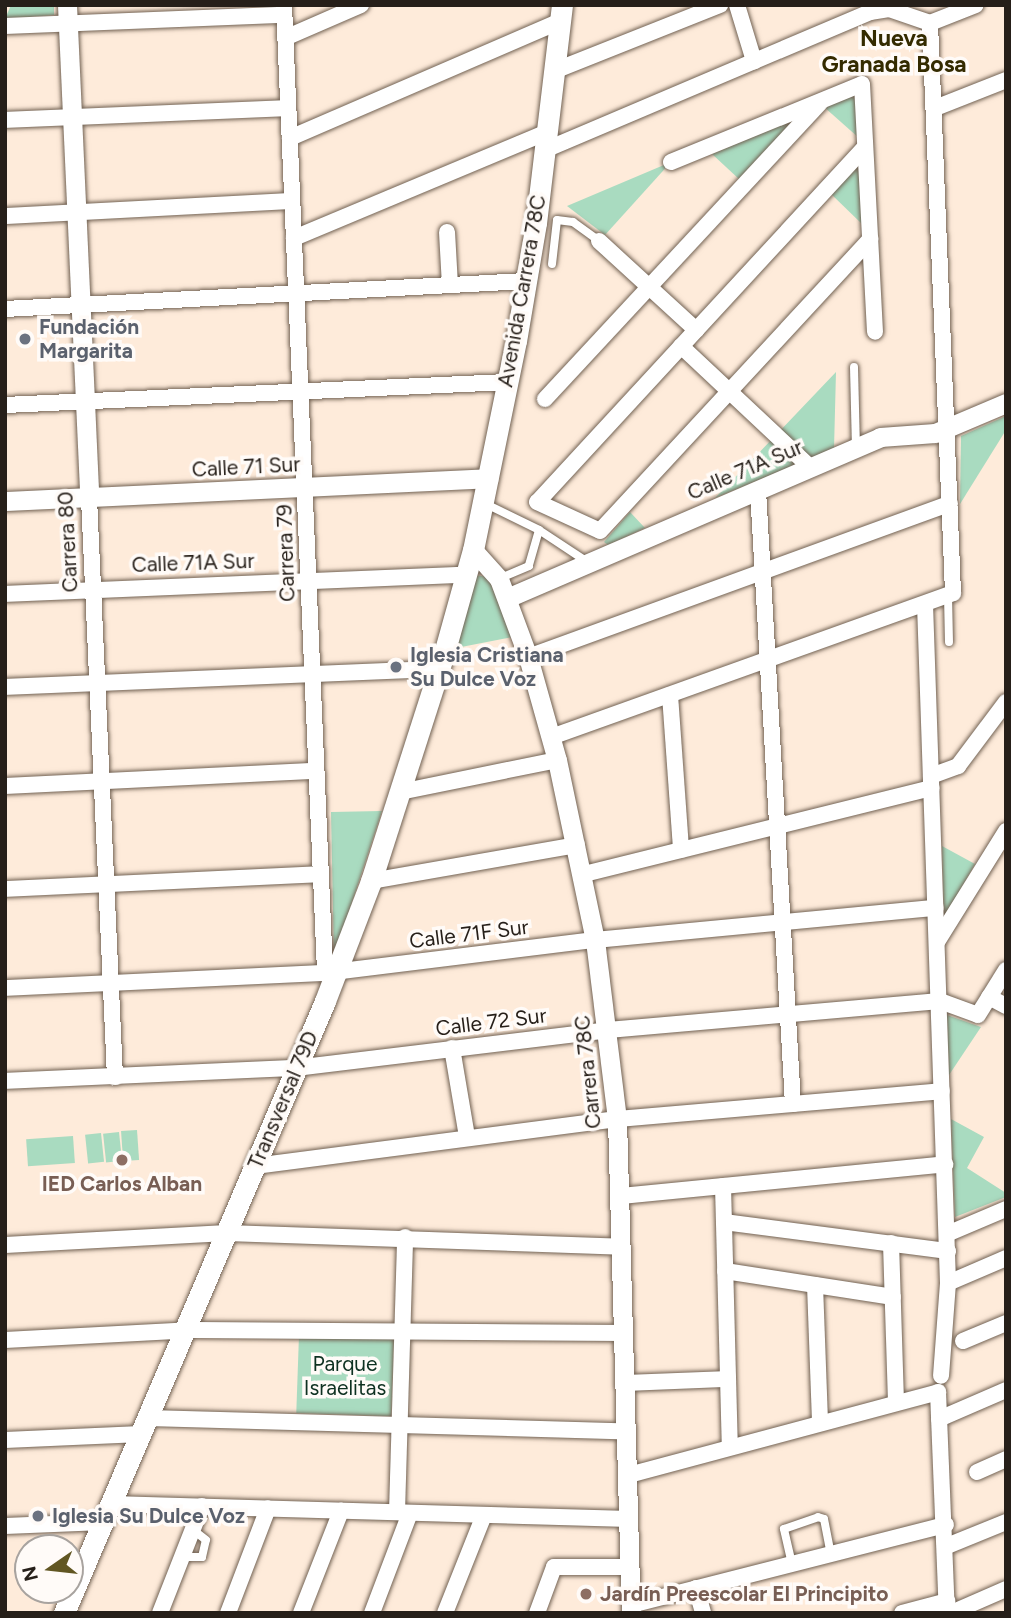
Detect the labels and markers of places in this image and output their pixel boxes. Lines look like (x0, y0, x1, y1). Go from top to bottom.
place label: Fundación Margarita (39, 314, 139, 364)
marker: Fundación Margarita (17, 331, 33, 347)
place label: Iglesia Cristiana Su Dulce Voz (410, 642, 564, 692)
marker: Iglesia Cristiana Su Dulce Voz (388, 659, 404, 675)
marker: IED Carlos Alban (114, 1152, 130, 1168)
place label: IED Carlos Alban (42, 1171, 202, 1197)
place label: Iglesia Su Dulce Voz (52, 1503, 245, 1529)
marker: Iglesia Su Dulce Voz (30, 1508, 46, 1524)
place label: Jardín Preescolar El Principito (600, 1581, 888, 1607)
marker: Jardín Preescolar El Principito (578, 1586, 594, 1602)

